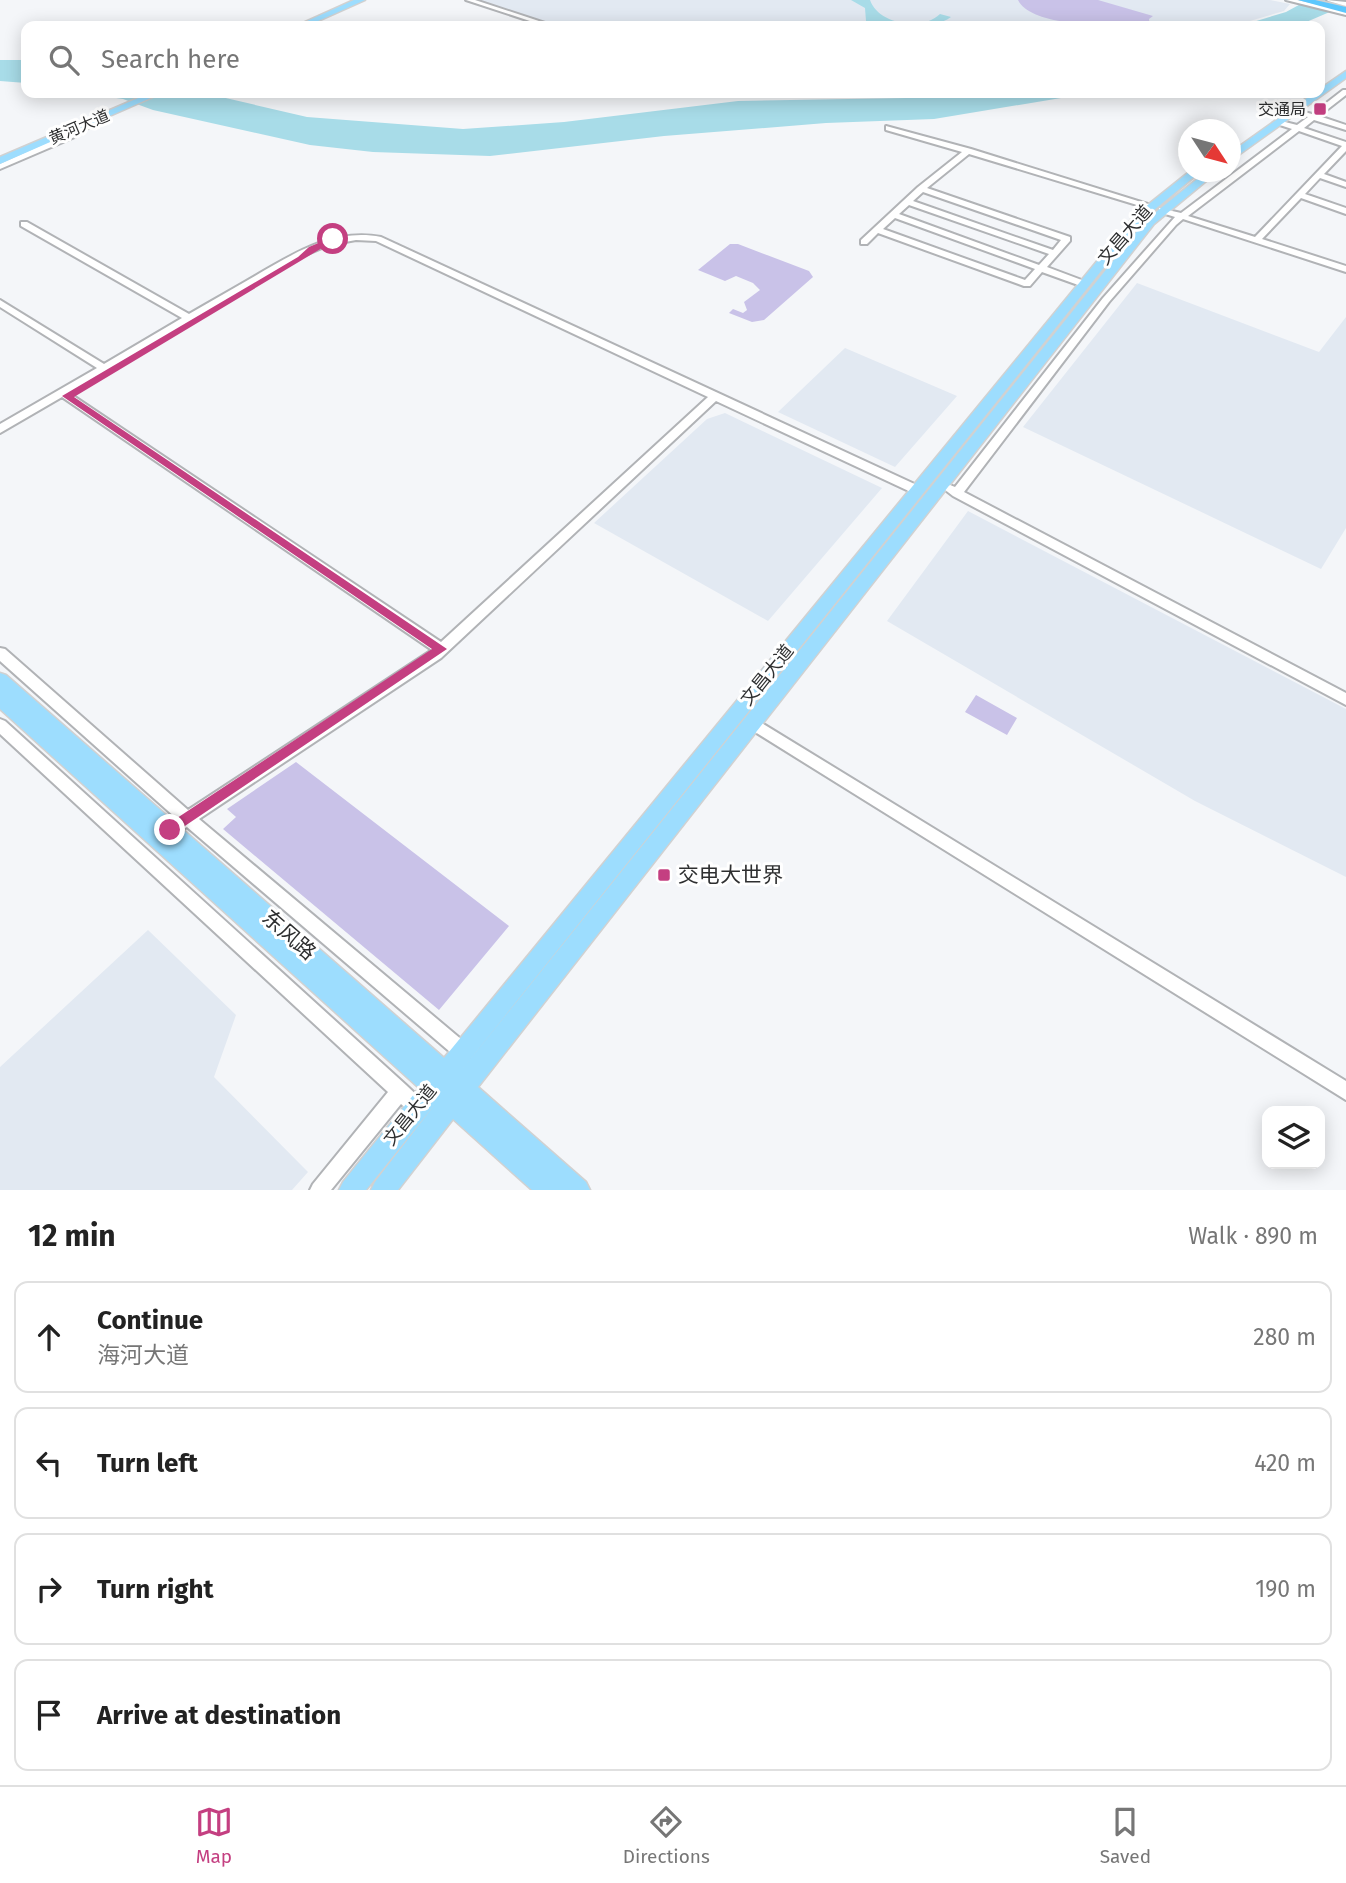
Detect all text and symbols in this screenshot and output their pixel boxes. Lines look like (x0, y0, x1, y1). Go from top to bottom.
search box (21, 21, 1325, 98)
icon: search (45, 41, 83, 79)
text: Search here (101, 44, 240, 75)
place label: 交通局 (1258, 100, 1306, 119)
marker: 交通局 (1312, 101, 1328, 117)
street label: 黄河大道 (46, 106, 112, 148)
north arrow (1178, 119, 1241, 182)
street label: 文昌大道 (1093, 201, 1157, 269)
route start (317, 223, 348, 254)
street label: 文昌大道 (736, 640, 798, 710)
route end (154, 814, 185, 845)
place label: 交电大世界 (678, 862, 783, 888)
marker: 交电大世界 (656, 867, 672, 883)
street label: 东风路 (257, 905, 321, 965)
street label: 文昌大道 (379, 1080, 441, 1150)
map controls (1262, 1106, 1325, 1169)
button: layers (1262, 1106, 1325, 1169)
text: 12 min (28, 1218, 116, 1254)
text: Walk · 890 m (1188, 1222, 1318, 1250)
text: Continue (97, 1305, 203, 1336)
icon: ahead (30, 1318, 68, 1356)
text: 280 m (1253, 1323, 1316, 1351)
text: 海河大道 (97, 1341, 189, 1369)
icon: left (30, 1444, 68, 1482)
text: Turn left (97, 1448, 198, 1479)
text: 420 m (1254, 1449, 1316, 1477)
icon: right (30, 1570, 68, 1608)
text: Turn right (97, 1574, 214, 1605)
text: 190 m (1255, 1575, 1316, 1603)
icon: arrive (30, 1696, 68, 1734)
text: Arrive at destination (97, 1700, 341, 1731)
tab: Map (195, 1803, 233, 1868)
tab: Directions (623, 1803, 710, 1868)
tab: Saved (1100, 1803, 1151, 1868)

